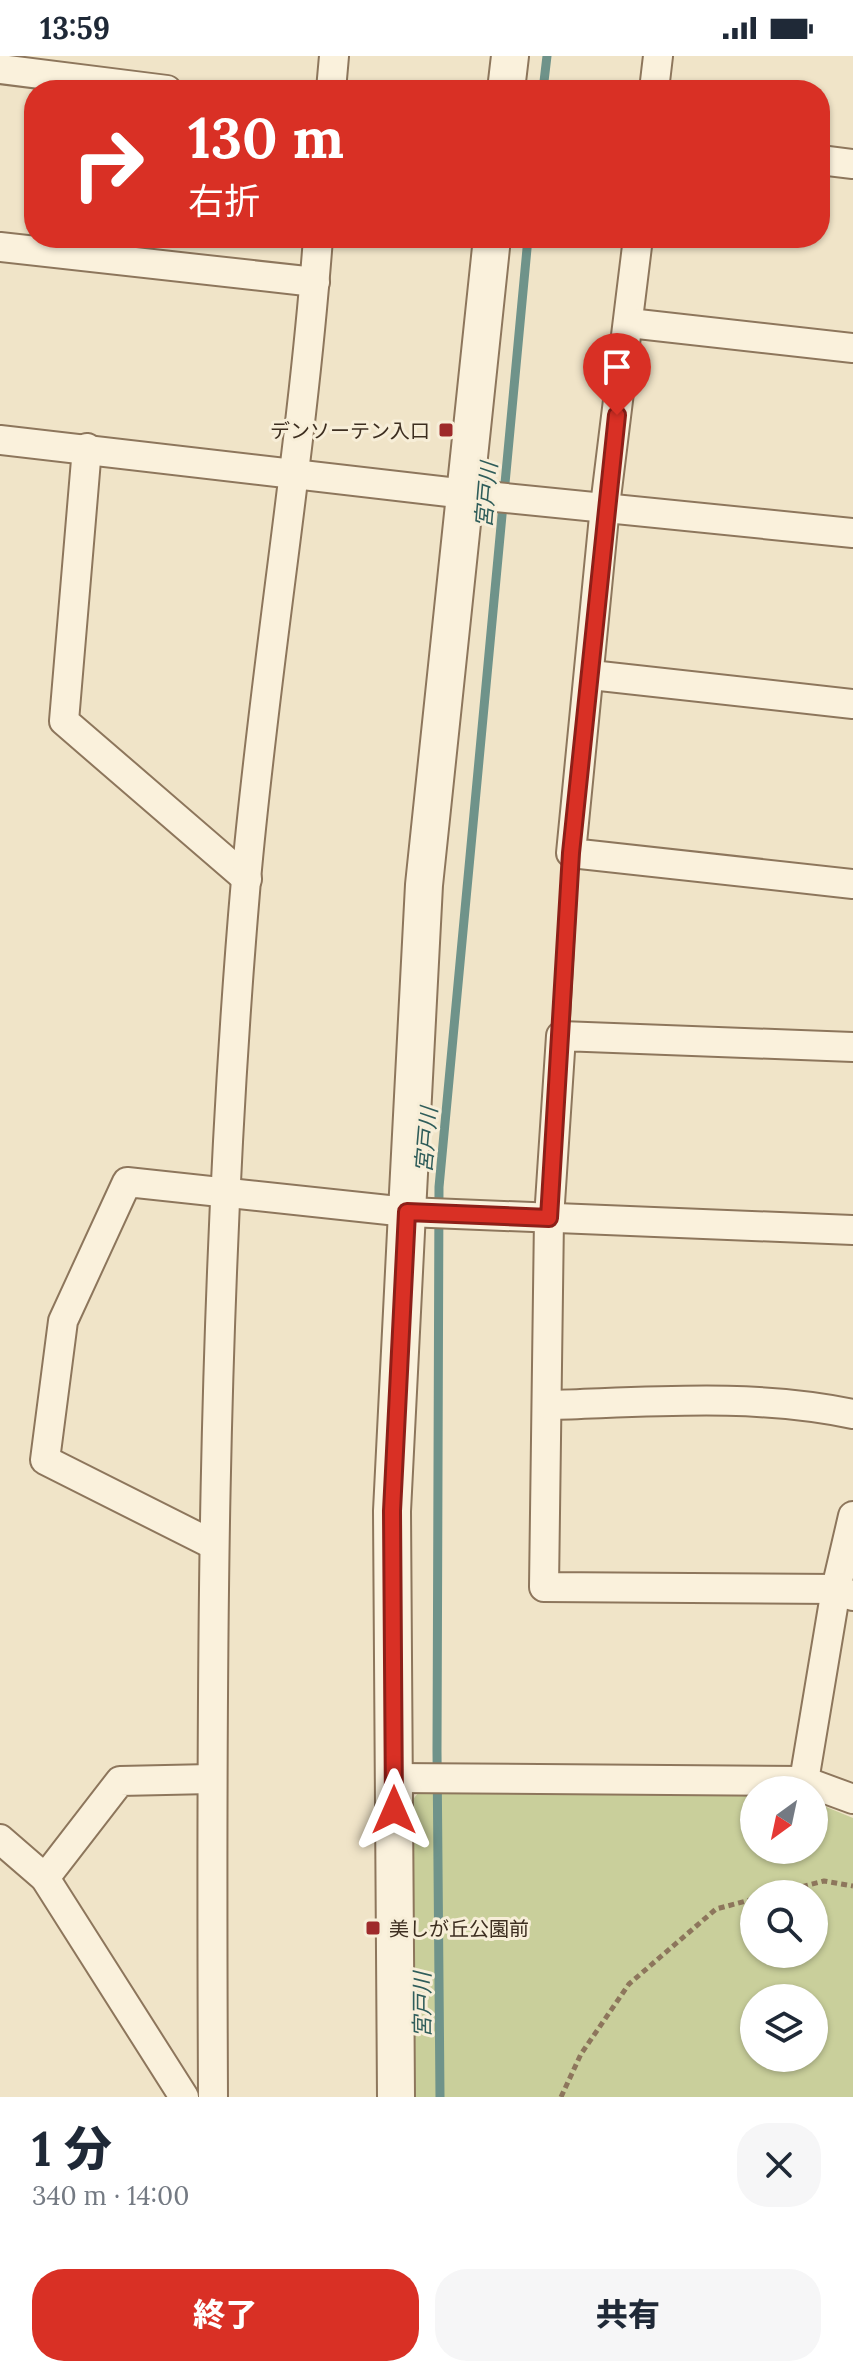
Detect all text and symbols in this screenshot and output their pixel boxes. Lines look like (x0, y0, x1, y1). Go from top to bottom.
text: 13:59 (40, 9, 110, 47)
text: 130 m (188, 102, 344, 173)
icon: right (56, 112, 160, 216)
text: 右折 (188, 178, 260, 224)
pin (583, 333, 651, 415)
icon: arrive (595, 345, 639, 389)
place label: デンソーテン入口 (270, 418, 430, 443)
marker: デンソーテン入口 (437, 421, 455, 439)
water label: 宮戸川 (469, 459, 503, 529)
water label: 宮戸川 (409, 1104, 443, 1174)
position arrow (352, 1768, 436, 1852)
north arrow (740, 1776, 828, 1864)
map controls (740, 1776, 828, 2072)
button: search (740, 1880, 828, 1968)
place label: 美しが丘公園前 (389, 1916, 529, 1941)
marker: 美しが丘公園前 (364, 1919, 382, 1937)
water label: 宮戸川 (408, 1970, 436, 2038)
button: layers (740, 1984, 828, 2072)
text: 1 分 (32, 2118, 112, 2179)
button: close (737, 2123, 821, 2207)
text: 340 m · 14:00 (32, 2179, 189, 2212)
button: 終了 (32, 2269, 419, 2361)
button: 共有 (435, 2269, 821, 2361)

